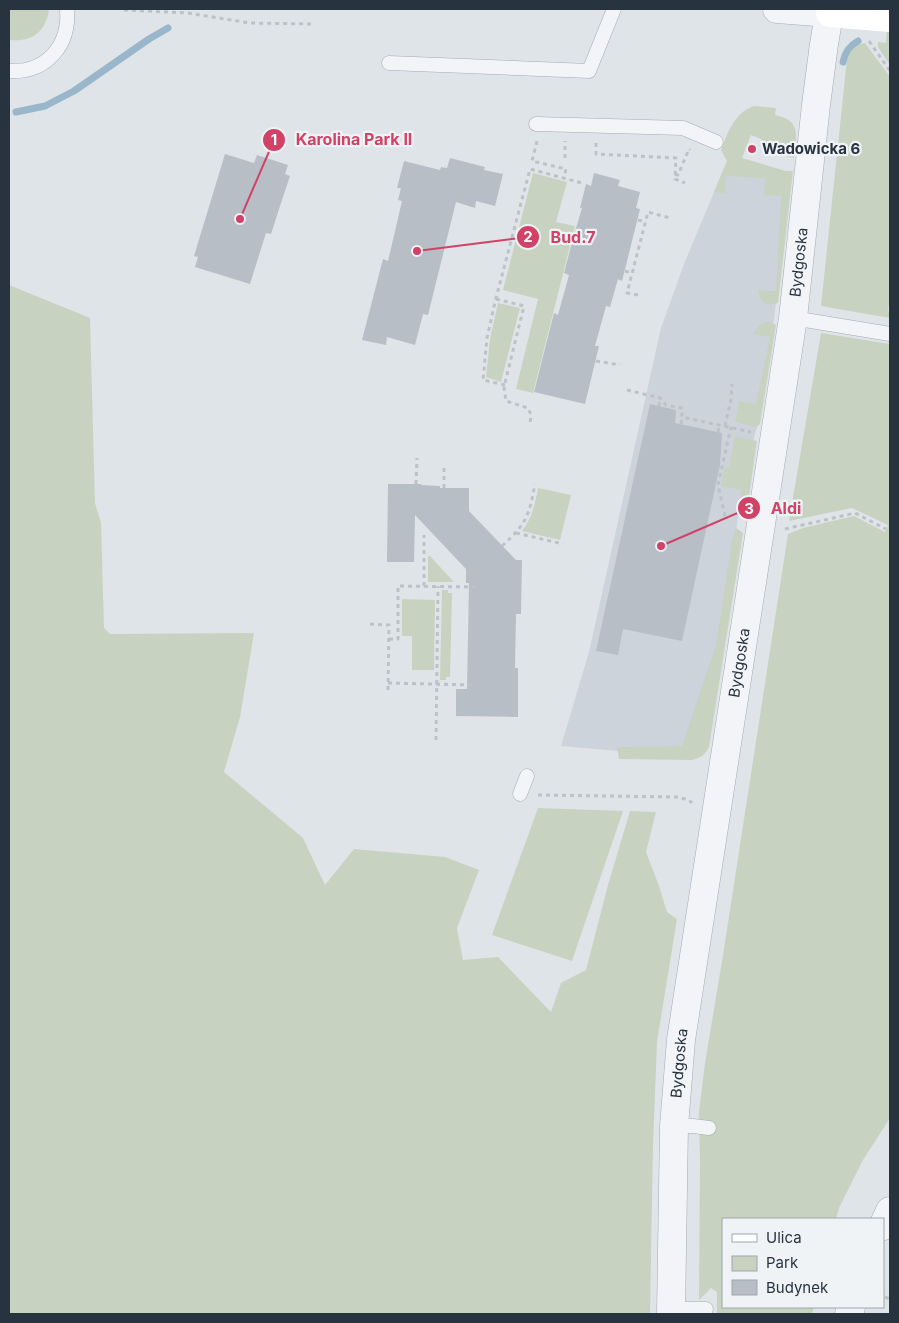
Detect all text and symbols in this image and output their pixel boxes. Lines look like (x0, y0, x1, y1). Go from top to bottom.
callout: Karolina Park II (261, 124, 423, 155)
text: Karolina Park II (296, 129, 412, 149)
text: 1 (271, 130, 277, 149)
place label: Wadowicka 6 (762, 139, 860, 158)
marker: Wadowicka 6 (746, 143, 758, 155)
callout: Bud.7 (515, 222, 605, 253)
street label: Bydgoska (785, 226, 812, 298)
text: 2 (523, 227, 533, 246)
text: Bud.7 (551, 227, 595, 247)
callout: Aldi (736, 493, 812, 524)
text: Aldi (771, 498, 801, 518)
text: 3 (744, 499, 754, 518)
street label: Bydgoska (724, 627, 754, 699)
street label: Bydgoska (666, 1027, 692, 1099)
legend (722, 1218, 884, 1308)
text: Ulica (766, 1228, 802, 1247)
text: Park (766, 1253, 799, 1272)
text: Budynek (766, 1278, 829, 1297)

